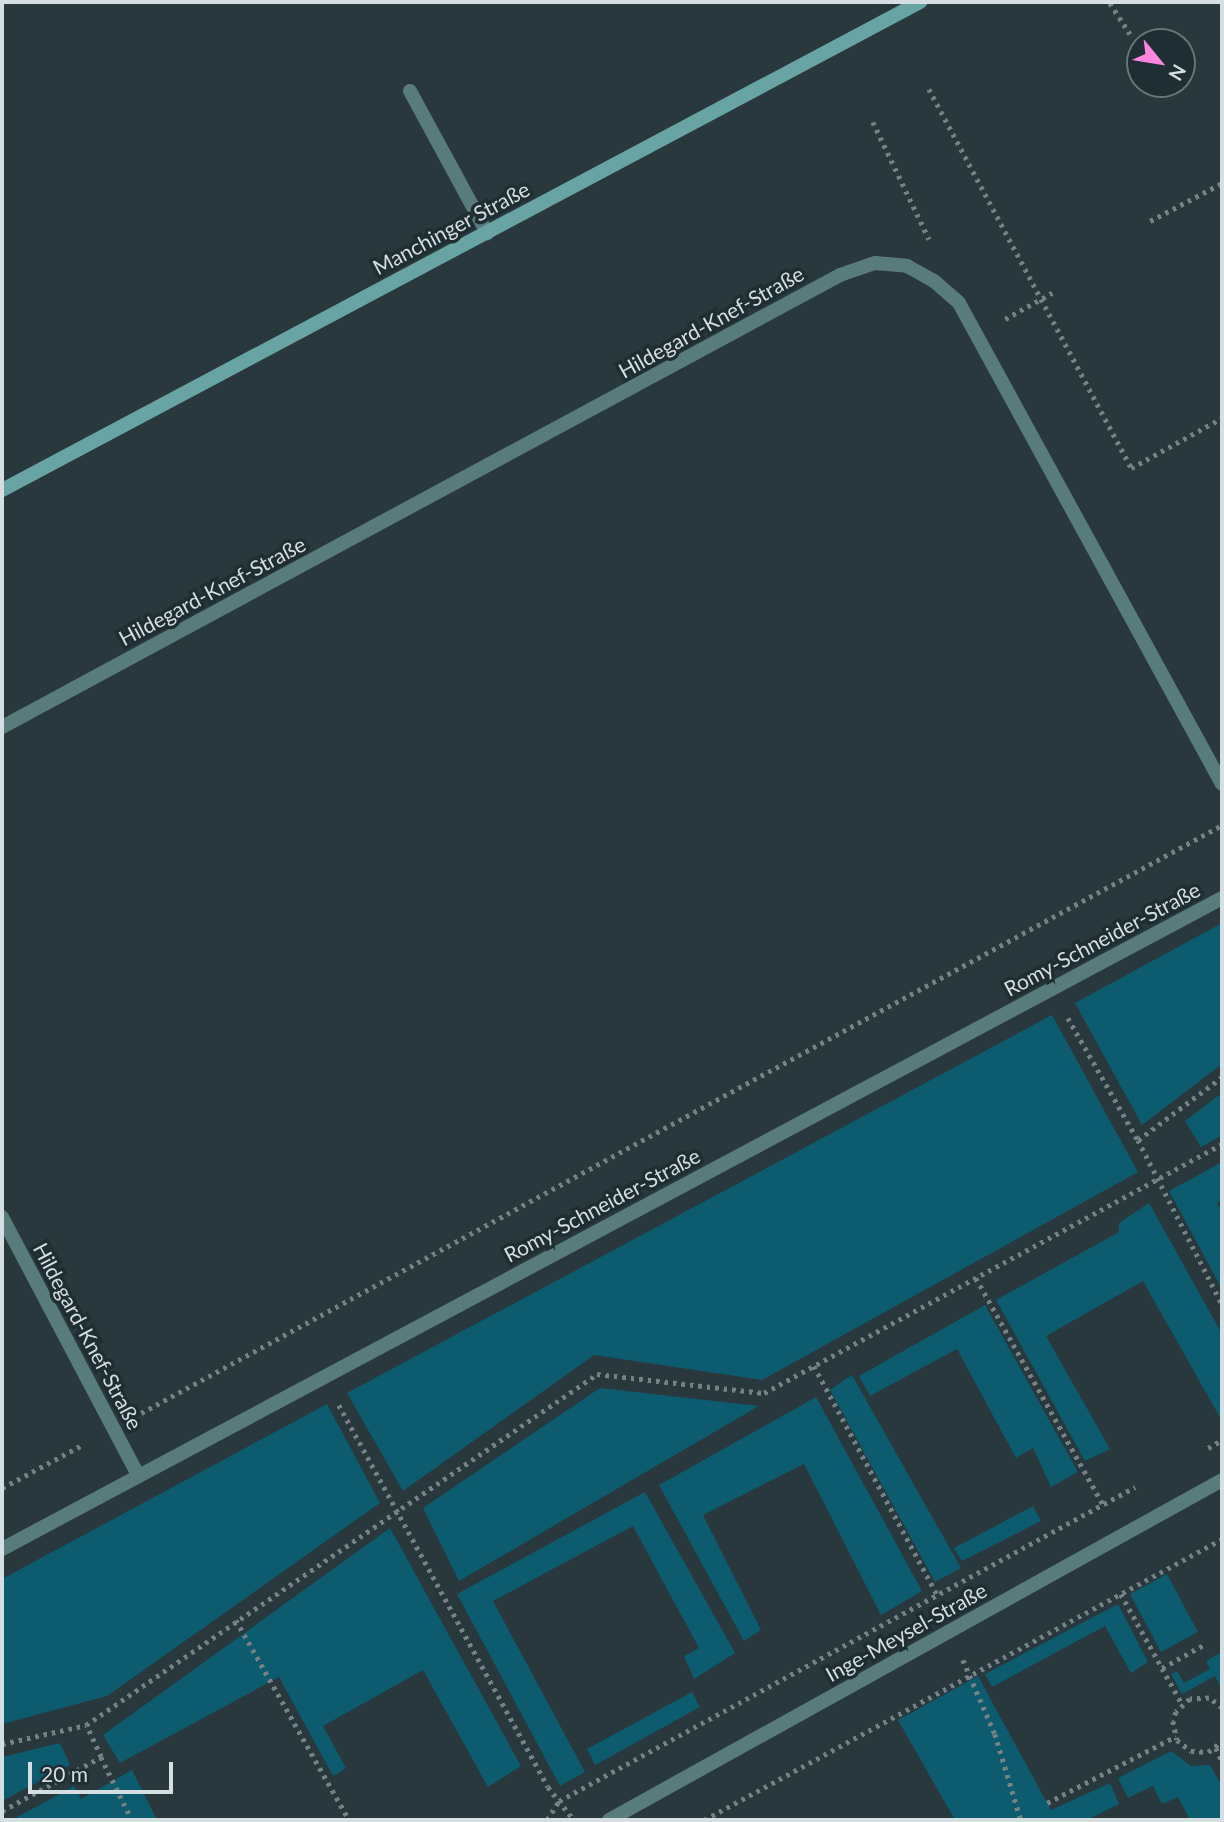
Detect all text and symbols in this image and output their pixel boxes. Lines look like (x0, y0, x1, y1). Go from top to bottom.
north arrow (1126, 28, 1196, 98)
text: N (1164, 61, 1192, 85)
street label: Manchinger Straße (368, 176, 534, 280)
street label: Hildegard-Knef-Straße (614, 261, 808, 383)
street label: Hildegard-Knef-Straße (114, 531, 310, 651)
street label: Romy-Schneider-Straße (1000, 877, 1204, 1001)
street label: Romy-Schneider-Straße (500, 1143, 704, 1267)
street label: Hildegard-Knef-Straße (28, 1238, 148, 1434)
street label: Inge-Meysel-Straße (821, 1577, 991, 1687)
scale bar (32, 1748, 177, 1792)
text: 20 m (41, 1761, 88, 1786)

